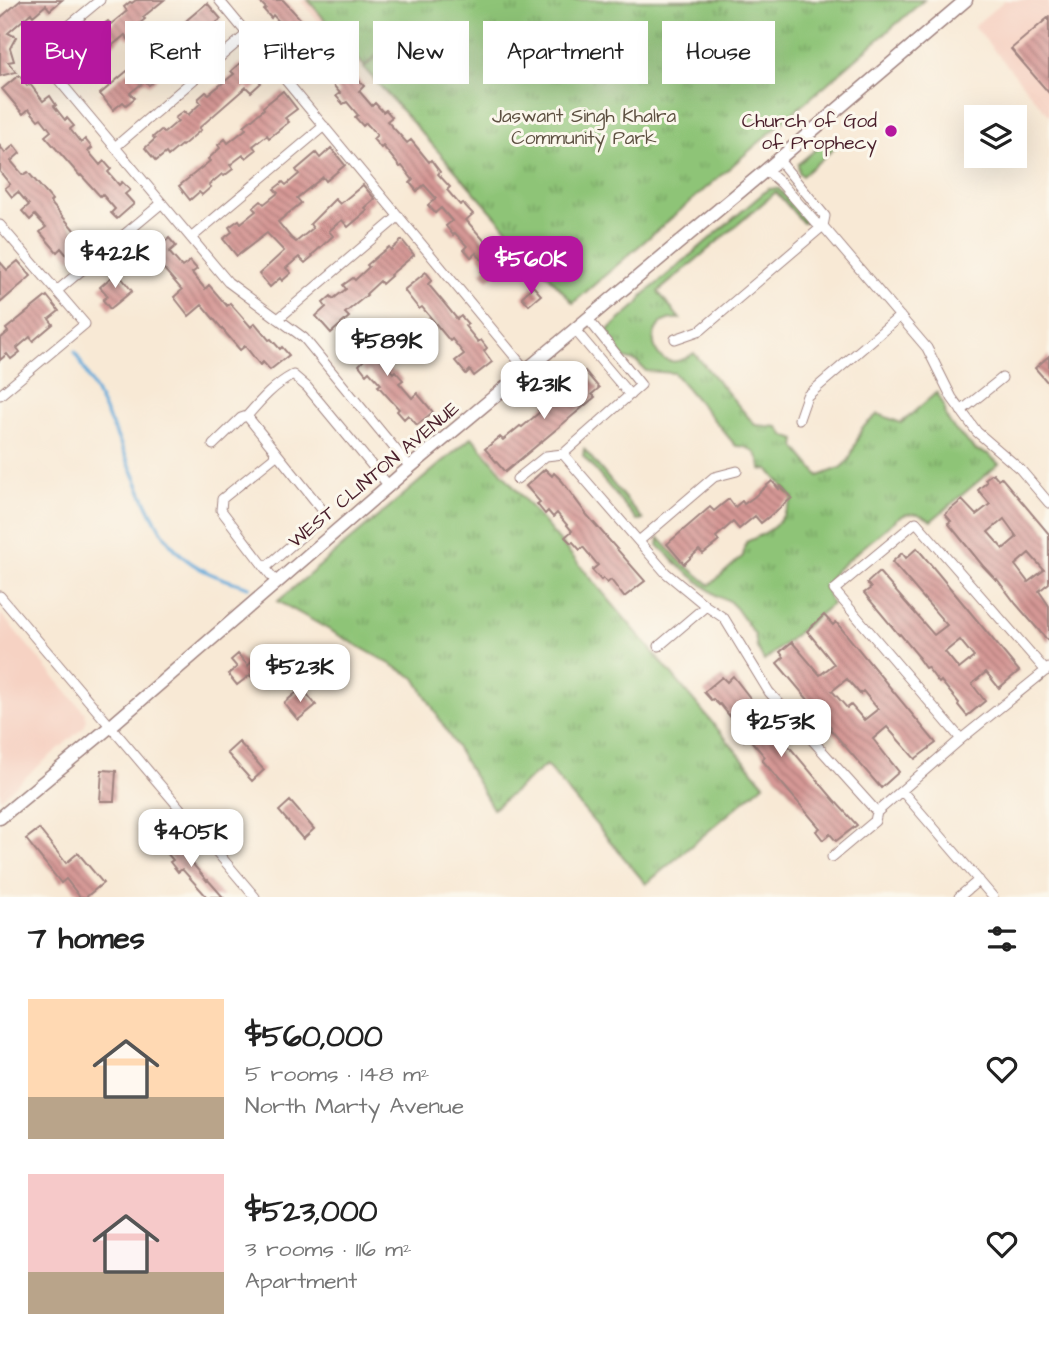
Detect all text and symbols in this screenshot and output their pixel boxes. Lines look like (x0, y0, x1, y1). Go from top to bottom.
chip: Buy (21, 21, 111, 84)
chip: Rent (125, 21, 225, 84)
chip: Filters (239, 21, 359, 84)
chip: New (373, 21, 469, 84)
chip: Apartment (483, 21, 648, 84)
chip: House (662, 21, 775, 84)
park label: Jaswant Singh Khalra Community Park (492, 103, 676, 153)
map controls (964, 105, 1027, 168)
button: layers (964, 105, 1027, 168)
place label: Church of God of Prophecy (742, 108, 878, 158)
marker: Church of God of Prophecy (883, 123, 899, 139)
pin: $422K (66, 230, 164, 290)
pin: $560K (482, 236, 580, 296)
text: $422K (81, 237, 149, 269)
text: $560K (495, 243, 567, 275)
pin: $589K (338, 318, 436, 378)
text: $589K (351, 325, 423, 357)
pin: $231K (495, 362, 593, 421)
text: $231K (517, 368, 571, 400)
street label: WEST CLINTON AVENUE (283, 396, 465, 555)
pin: $523K (251, 644, 349, 704)
text: $523K (266, 651, 334, 683)
pin: $253K (732, 700, 830, 759)
text: $253K (747, 706, 815, 738)
pin: $405K (142, 810, 240, 869)
text: $405K (154, 816, 228, 848)
text: 7 homes (28, 918, 145, 960)
icon: filters (983, 920, 1021, 958)
text: $560,000 (245, 1016, 383, 1058)
icon: home (84, 1027, 168, 1111)
icon: heart (983, 1050, 1021, 1088)
text: 5 rooms · 148 m² (245, 1058, 429, 1090)
text: North Marty Avenue (245, 1090, 464, 1122)
text: $523,000 (245, 1191, 377, 1233)
icon: home (84, 1202, 168, 1286)
icon: heart (983, 1225, 1021, 1263)
text: 3 rooms · 116 m² (245, 1233, 412, 1265)
text: Apartment (245, 1265, 357, 1297)

